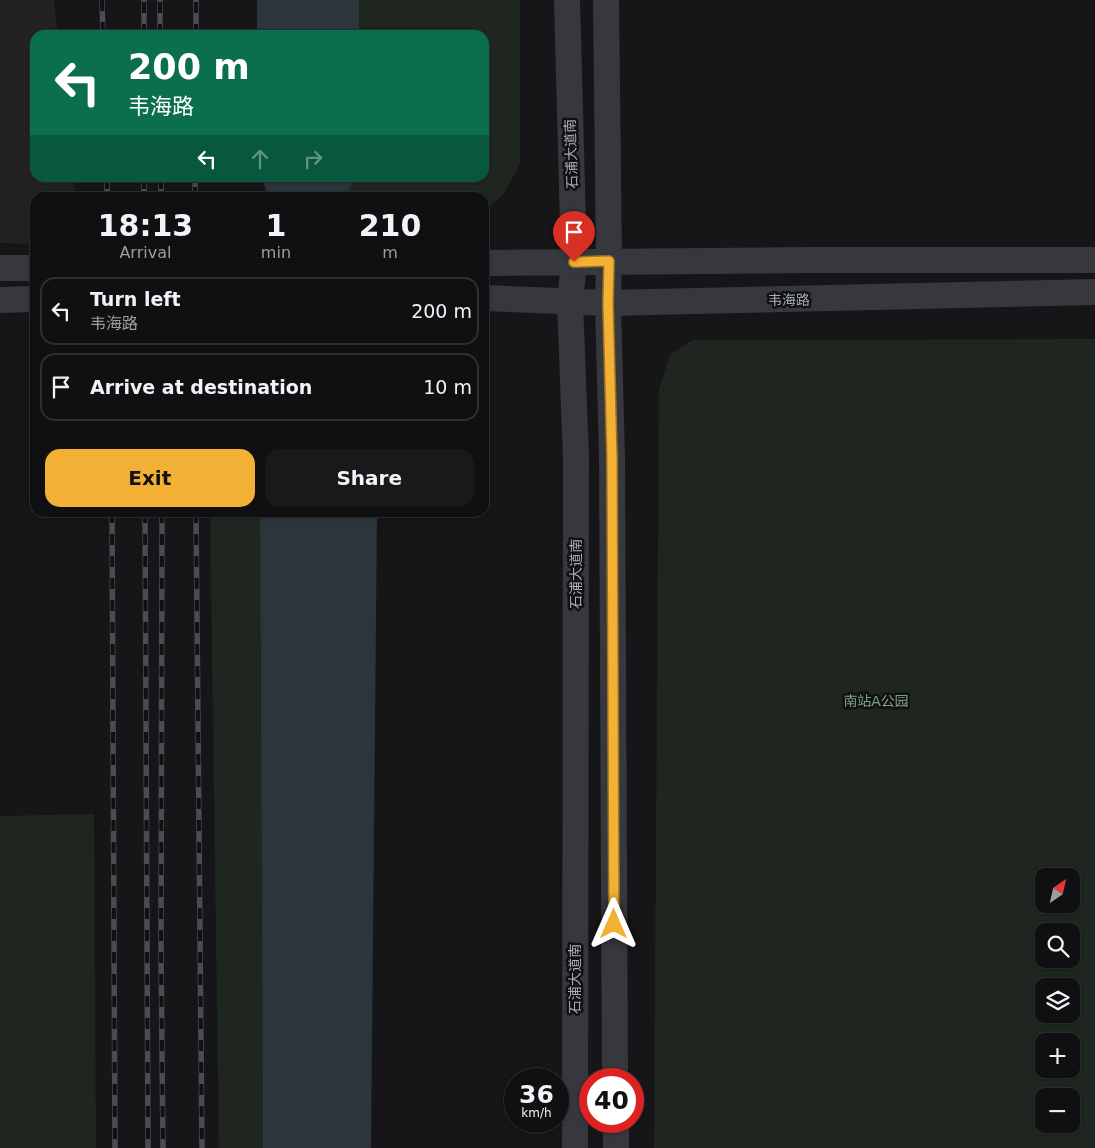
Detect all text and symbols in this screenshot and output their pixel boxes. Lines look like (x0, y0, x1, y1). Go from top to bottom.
text: 200 m (128, 47, 250, 87)
icon: left (45, 50, 110, 115)
text: 韦海路 (128, 94, 194, 119)
street label: 石浦大道南 (562, 119, 580, 189)
icon: left (193, 145, 221, 173)
icon: ahead (246, 145, 274, 173)
icon: right (299, 145, 327, 173)
text: 18:13 (98, 208, 193, 243)
text: 1 (265, 208, 286, 243)
text: 210 (359, 208, 421, 243)
pin (553, 211, 595, 262)
icon: arrive (560, 218, 588, 246)
text: Arrival (119, 243, 171, 262)
text: min (261, 243, 291, 262)
text: m (382, 243, 398, 262)
text: Turn left (90, 288, 181, 310)
street label: 韦海路 (768, 292, 810, 308)
icon: left (47, 297, 75, 325)
text: 200 m (411, 300, 472, 322)
text: 韦海路 (90, 314, 138, 333)
icon: arrive (47, 373, 75, 401)
text: Arrive at destination (90, 376, 312, 398)
text: 10 m (423, 376, 472, 398)
button: Exit (45, 449, 255, 507)
button: Share (265, 449, 474, 507)
street label: 石浦大道南 (568, 539, 584, 609)
park label: 南站A公园 (843, 693, 909, 709)
north arrow (1035, 868, 1080, 912)
map controls (1035, 868, 1080, 1133)
position arrow (587, 897, 639, 949)
button: search (1035, 923, 1080, 968)
street label: 石浦大道南 (567, 944, 583, 1014)
button: layers (1035, 978, 1080, 1023)
button: + (1035, 1033, 1080, 1078)
speed limit sign: 40 (579, 1068, 644, 1133)
text: 36 (519, 1080, 554, 1109)
button: − (1035, 1088, 1080, 1133)
text: km/h (521, 1106, 552, 1120)

